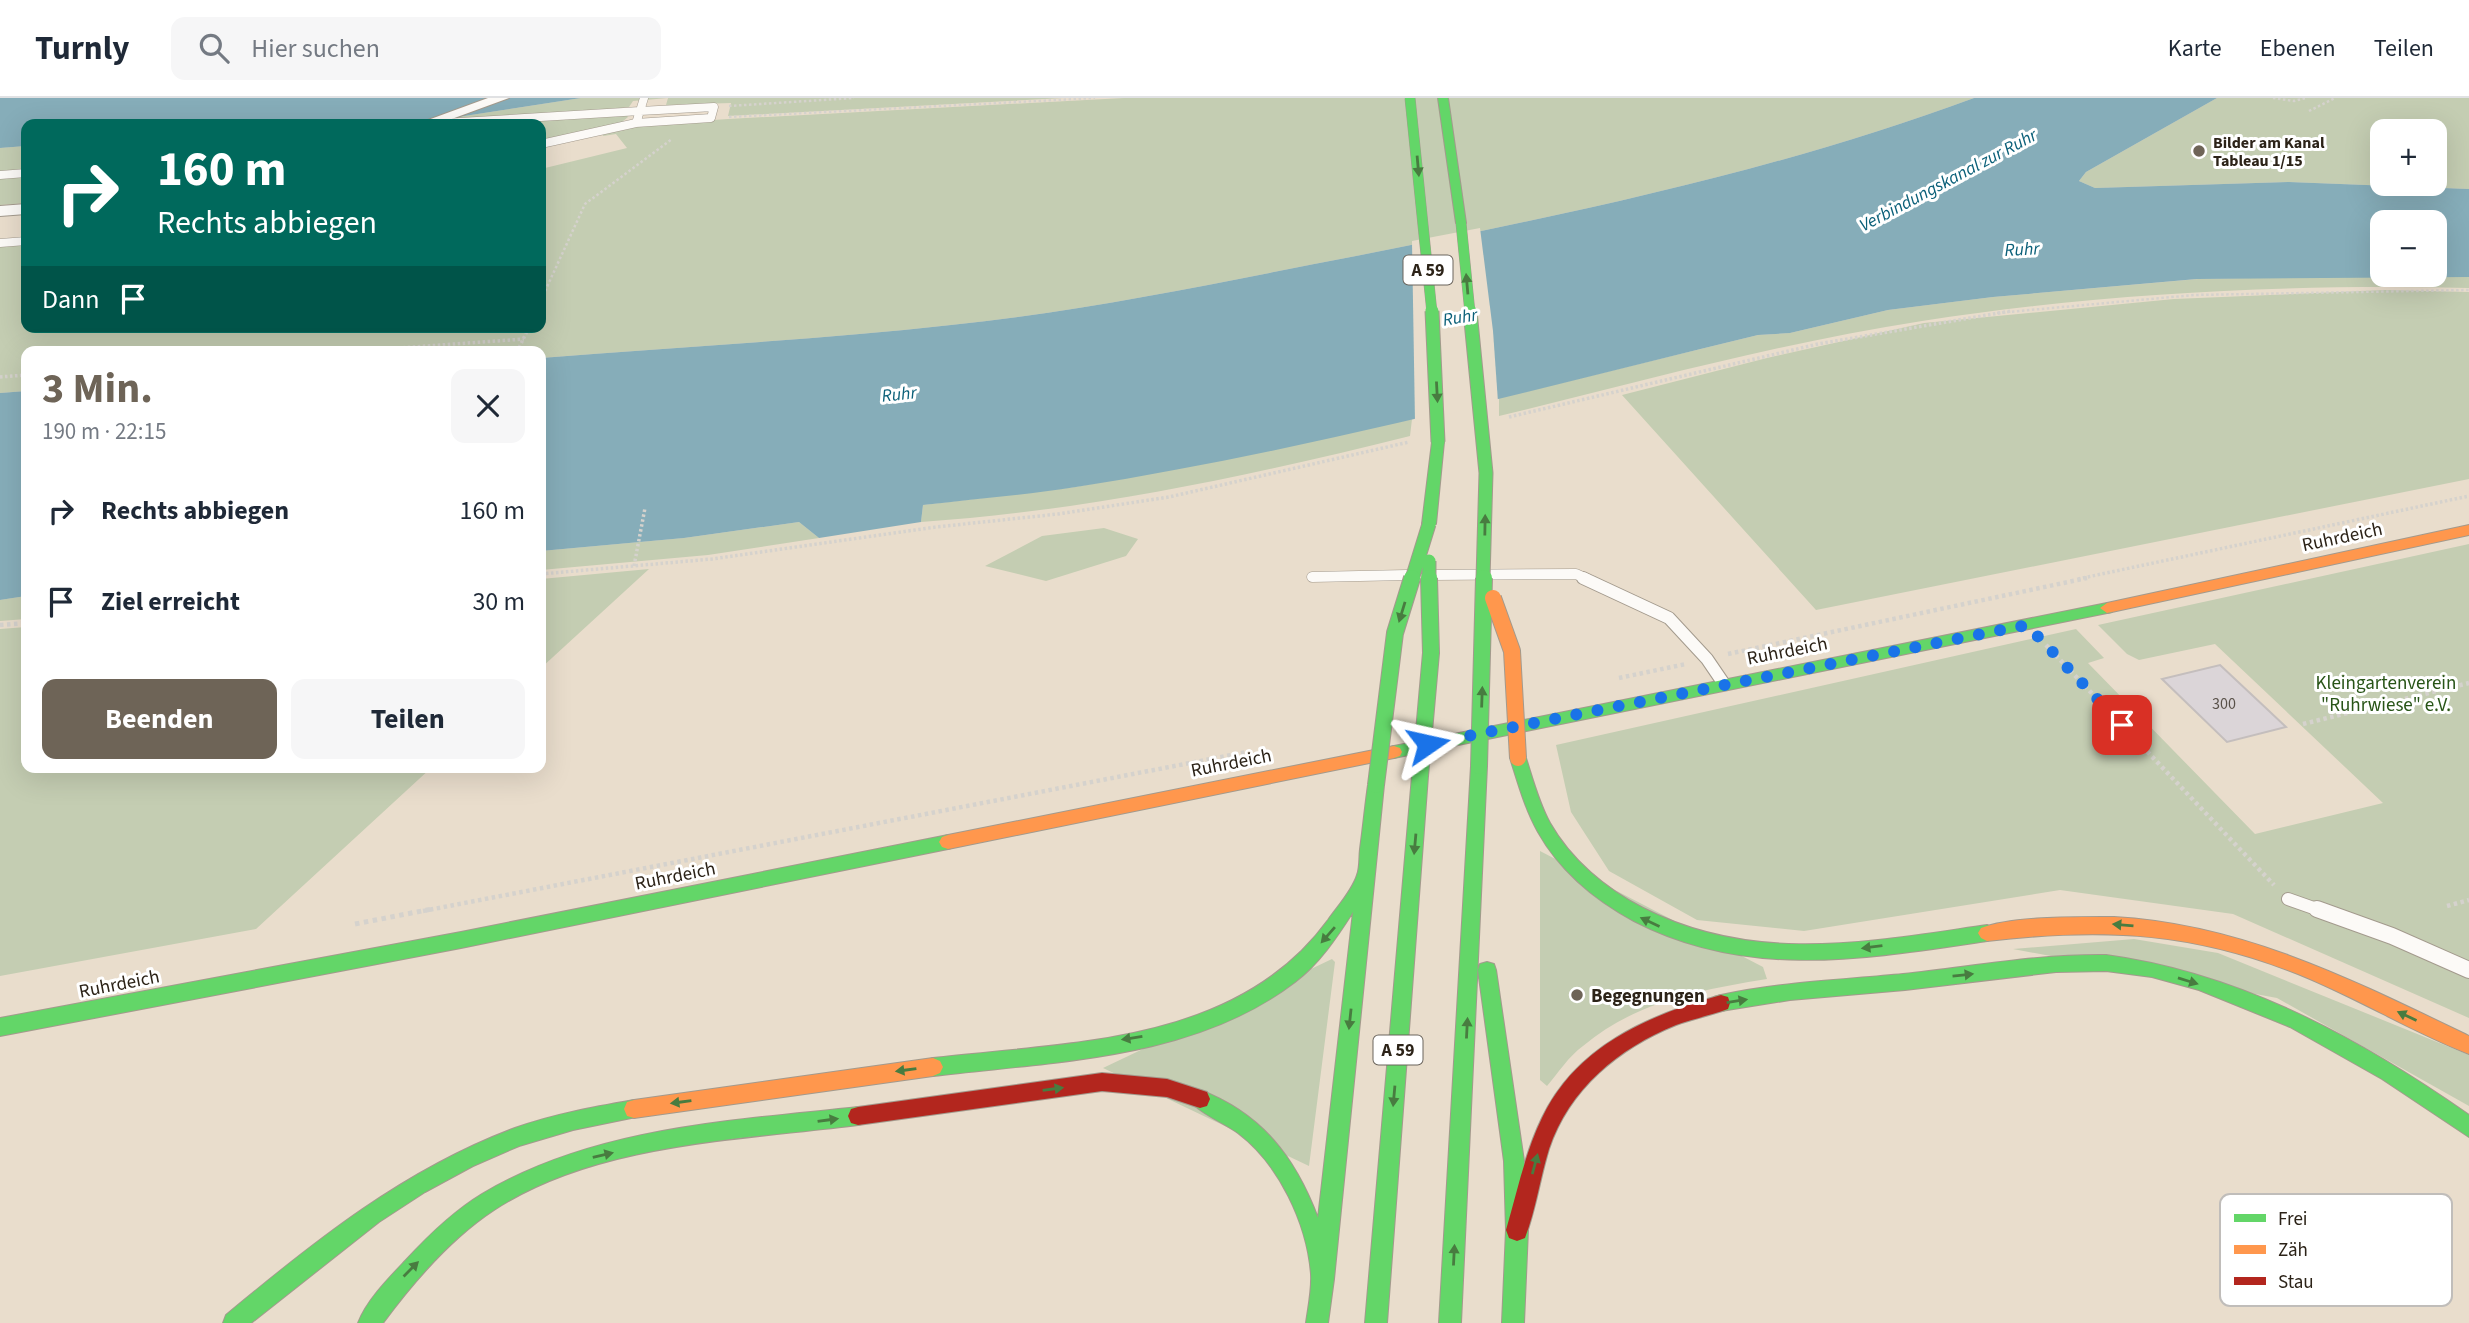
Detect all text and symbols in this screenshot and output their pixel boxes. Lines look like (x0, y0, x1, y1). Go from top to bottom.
search box (171, 17, 661, 80)
text: Turnly (35, 25, 129, 72)
icon: search (195, 29, 233, 67)
text: Hier suchen (251, 30, 380, 67)
text: Karte (2168, 31, 2222, 66)
text: Ebenen (2260, 31, 2336, 66)
text: Teilen (2374, 31, 2434, 66)
map controls (2370, 119, 2447, 287)
button: + (2370, 119, 2447, 196)
water label: Verbindungskanal zur Ruhr (1855, 123, 2042, 238)
place label: Bilder am Kanal Tableau 1/15 (2213, 132, 2325, 172)
text: 160 m (157, 135, 286, 205)
marker: Bilder am Kanal Tableau 1/15 (2191, 143, 2207, 159)
icon: right (42, 147, 133, 238)
one-way arrow (1413, 155, 1424, 177)
text: Rechts abbiegen (157, 200, 377, 246)
button: − (2370, 210, 2447, 287)
water label: Ruhr (2004, 236, 2041, 263)
road number: A 59 (1404, 256, 1452, 285)
one-way arrow (1461, 272, 1472, 294)
icon: arrive (114, 280, 152, 318)
text: Dann (42, 281, 100, 318)
water label: Ruhr (1441, 302, 1480, 333)
text: 3 Min. (42, 359, 153, 419)
button: close (451, 369, 525, 443)
water label: Ruhr (880, 380, 919, 409)
one-way arrow (1432, 382, 1443, 404)
text: 190 m · 22:15 (42, 415, 166, 448)
icon: right (42, 492, 80, 530)
text: Rechts abbiegen (101, 492, 289, 529)
text: 160 m (459, 492, 525, 529)
one-way arrow (1479, 514, 1491, 536)
street label: Ruhrdeich (2300, 516, 2385, 559)
icon: arrive (42, 583, 80, 621)
text: Ziel erreicht (101, 583, 240, 620)
text: 30 m (472, 583, 525, 620)
one-way arrow (1396, 602, 1406, 623)
street label: Ruhrdeich (1745, 630, 1830, 673)
park label: Kleingartenverein "Ruhrwiese" e.V. (2316, 670, 2456, 719)
button: Beenden (42, 679, 277, 759)
button: Teilen (291, 679, 525, 759)
one-way arrow (1476, 686, 1487, 708)
house number: 300 (2212, 693, 2236, 715)
pin (2092, 695, 2152, 755)
icon: arrive (2103, 706, 2141, 744)
position arrow (1391, 707, 1465, 781)
street label: Ruhrdeich (1189, 742, 1274, 785)
one-way arrow (1409, 834, 1420, 856)
street label: Ruhrdeich (633, 855, 718, 898)
one-way arrow (1640, 916, 1660, 927)
one-way arrow (2112, 919, 2134, 930)
one-way arrow (1321, 927, 1336, 944)
one-way arrow (1861, 942, 1883, 953)
street label: Ruhrdeich (77, 963, 162, 1006)
one-way arrow (1952, 970, 1974, 981)
one-way arrow (2178, 976, 2199, 986)
place label: Begegnungen (1591, 983, 1705, 1010)
marker: Begegnungen (1569, 987, 1585, 1003)
one-way arrow (1726, 995, 1748, 1006)
one-way arrow (1345, 1009, 1356, 1031)
one-way arrow (2397, 1011, 2417, 1022)
one-way arrow (1462, 1017, 1473, 1039)
one-way arrow (1121, 1033, 1143, 1044)
road number: A 59 (1374, 1035, 1422, 1065)
one-way arrow (895, 1065, 917, 1076)
one-way arrow (1042, 1083, 1064, 1094)
one-way arrow (1388, 1085, 1399, 1107)
one-way arrow (670, 1097, 692, 1108)
one-way arrow (817, 1114, 839, 1125)
one-way arrow (592, 1149, 614, 1160)
one-way arrow (1530, 1153, 1541, 1175)
legend (2220, 1194, 2452, 1306)
text: Frei (2278, 1206, 2308, 1233)
text: Zäh (2278, 1237, 2308, 1264)
one-way arrow (1449, 1244, 1460, 1266)
one-way arrow (402, 1262, 419, 1278)
text: Stau (2278, 1269, 2314, 1296)

